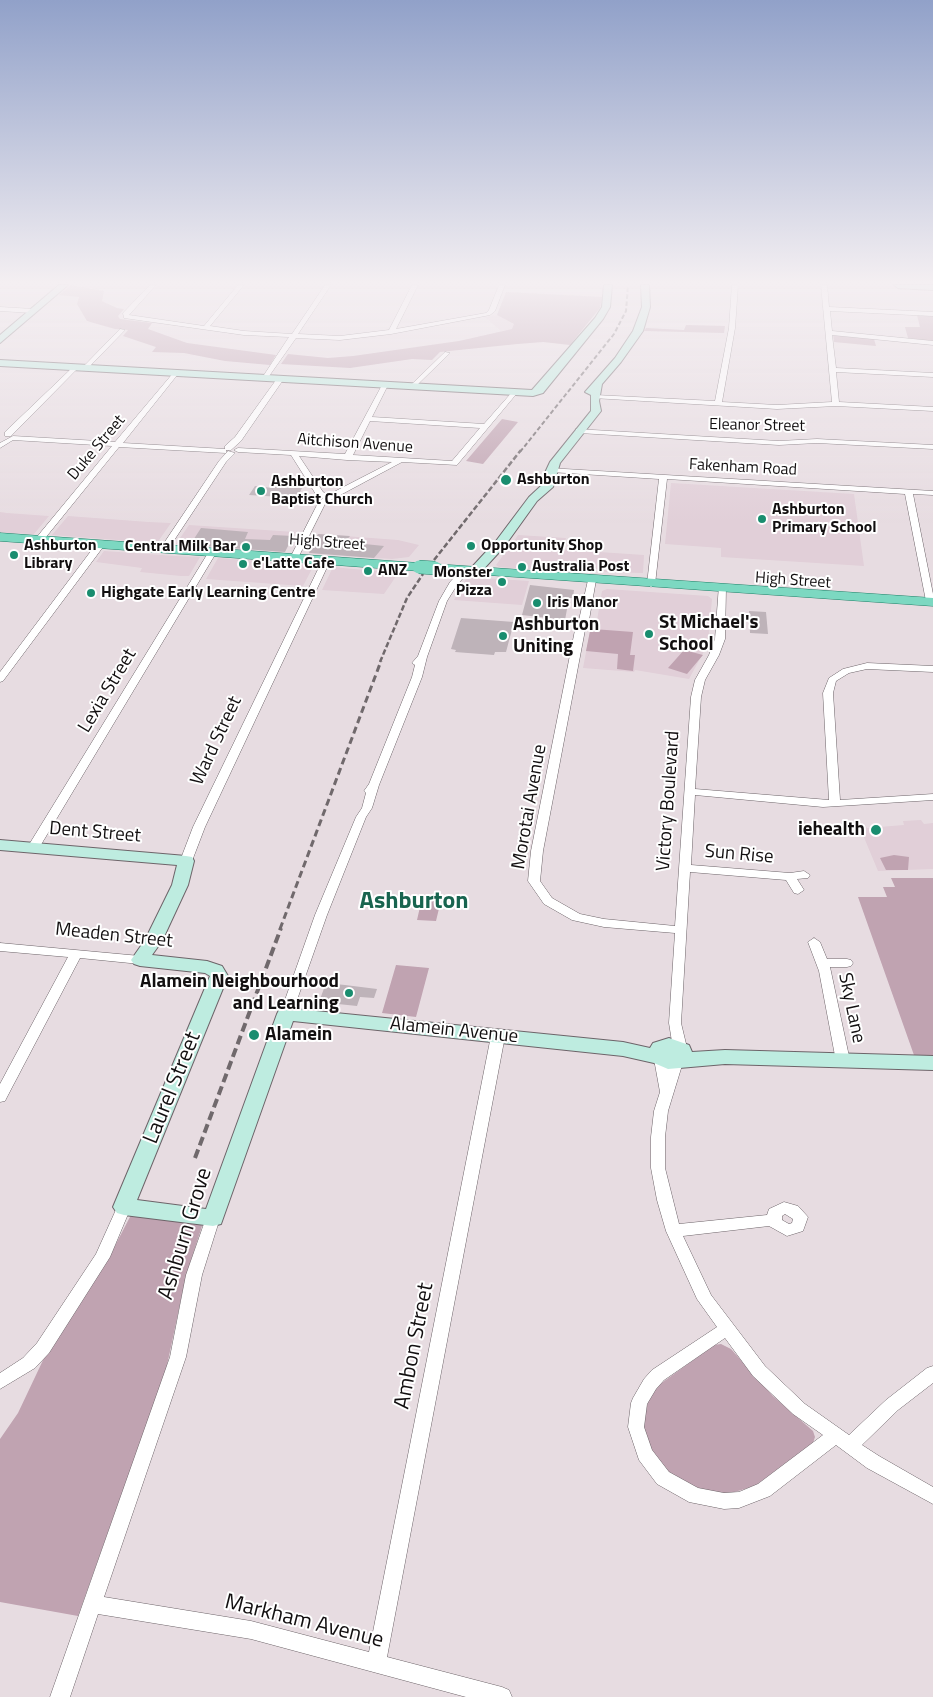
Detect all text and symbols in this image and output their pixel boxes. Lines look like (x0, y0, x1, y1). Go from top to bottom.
street label: Duke Street (64, 412, 130, 484)
street label: Eleanor Street (709, 416, 805, 436)
street label: Aitchison Avenue (297, 430, 413, 458)
street label: Fakenham Road (688, 456, 798, 480)
place label: Ashburton (517, 470, 590, 490)
place label: Ashburton Baptist Church (271, 472, 373, 510)
marker: Ashburton (499, 473, 513, 487)
marker: Ashburton Baptist Church (255, 485, 267, 497)
place label: Ashburton Primary School (772, 500, 877, 538)
marker: Ashburton Primary School (756, 513, 768, 525)
street label: High Street (288, 531, 366, 555)
place label: Ashburton Library (24, 536, 97, 574)
place label: Opportunity Shop (481, 536, 603, 556)
place label: Central Milk Bar (125, 537, 236, 557)
marker: Opportunity Shop (465, 540, 477, 552)
marker: Central Milk Bar (240, 541, 252, 553)
marker: Ashburton Library (8, 549, 20, 561)
place label: e'Latte Cafe (253, 554, 335, 574)
place label: Australia Post (532, 557, 629, 577)
marker: e'Latte Cafe (237, 558, 249, 570)
place label: ANZ (378, 561, 407, 581)
marker: Australia Post (516, 561, 528, 573)
place label: Monster Pizza (434, 563, 492, 601)
marker: ANZ (362, 565, 374, 577)
street label: High Street (754, 569, 832, 593)
marker: Monster Pizza (496, 576, 508, 588)
place label: Highgate Early Learning Centre (101, 583, 316, 603)
marker: Highgate Early Learning Centre (85, 587, 97, 599)
place label: Iris Manor (547, 593, 618, 613)
marker: Iris Manor (531, 597, 543, 609)
place label: St Michael's School (659, 612, 759, 656)
place label: Ashburton Uniting (513, 614, 599, 658)
marker: St Michael's School (643, 628, 655, 640)
marker: Ashburton Uniting (497, 630, 509, 642)
street label: Lexia Street (74, 645, 142, 737)
street label: Ward Street (186, 693, 248, 789)
street label: Victory Boulevard (653, 730, 685, 872)
street label: Morotai Avenue (508, 743, 552, 871)
street label: Dent Street (48, 818, 142, 848)
place label: iehealth (798, 819, 865, 841)
marker: iehealth (869, 823, 883, 837)
street label: Sun Rise (704, 841, 774, 869)
district label: Ashburton (359, 888, 469, 916)
street label: Meaden Street (54, 918, 174, 954)
place label: Alamein Neighbourhood and Learning (140, 971, 339, 1015)
street label: Sky Lane (832, 971, 870, 1045)
marker: Alamein Neighbourhood and Learning (343, 987, 355, 999)
street label: Alamein Avenue (389, 1013, 519, 1049)
place label: Alamein (265, 1024, 332, 1046)
street label: Laurel Street (139, 1028, 207, 1148)
marker: Alamein (247, 1028, 261, 1042)
street label: Ashburn Grove (153, 1165, 219, 1303)
street label: Ambon Street (390, 1281, 440, 1411)
street label: Markham Avenue (222, 1590, 386, 1654)

